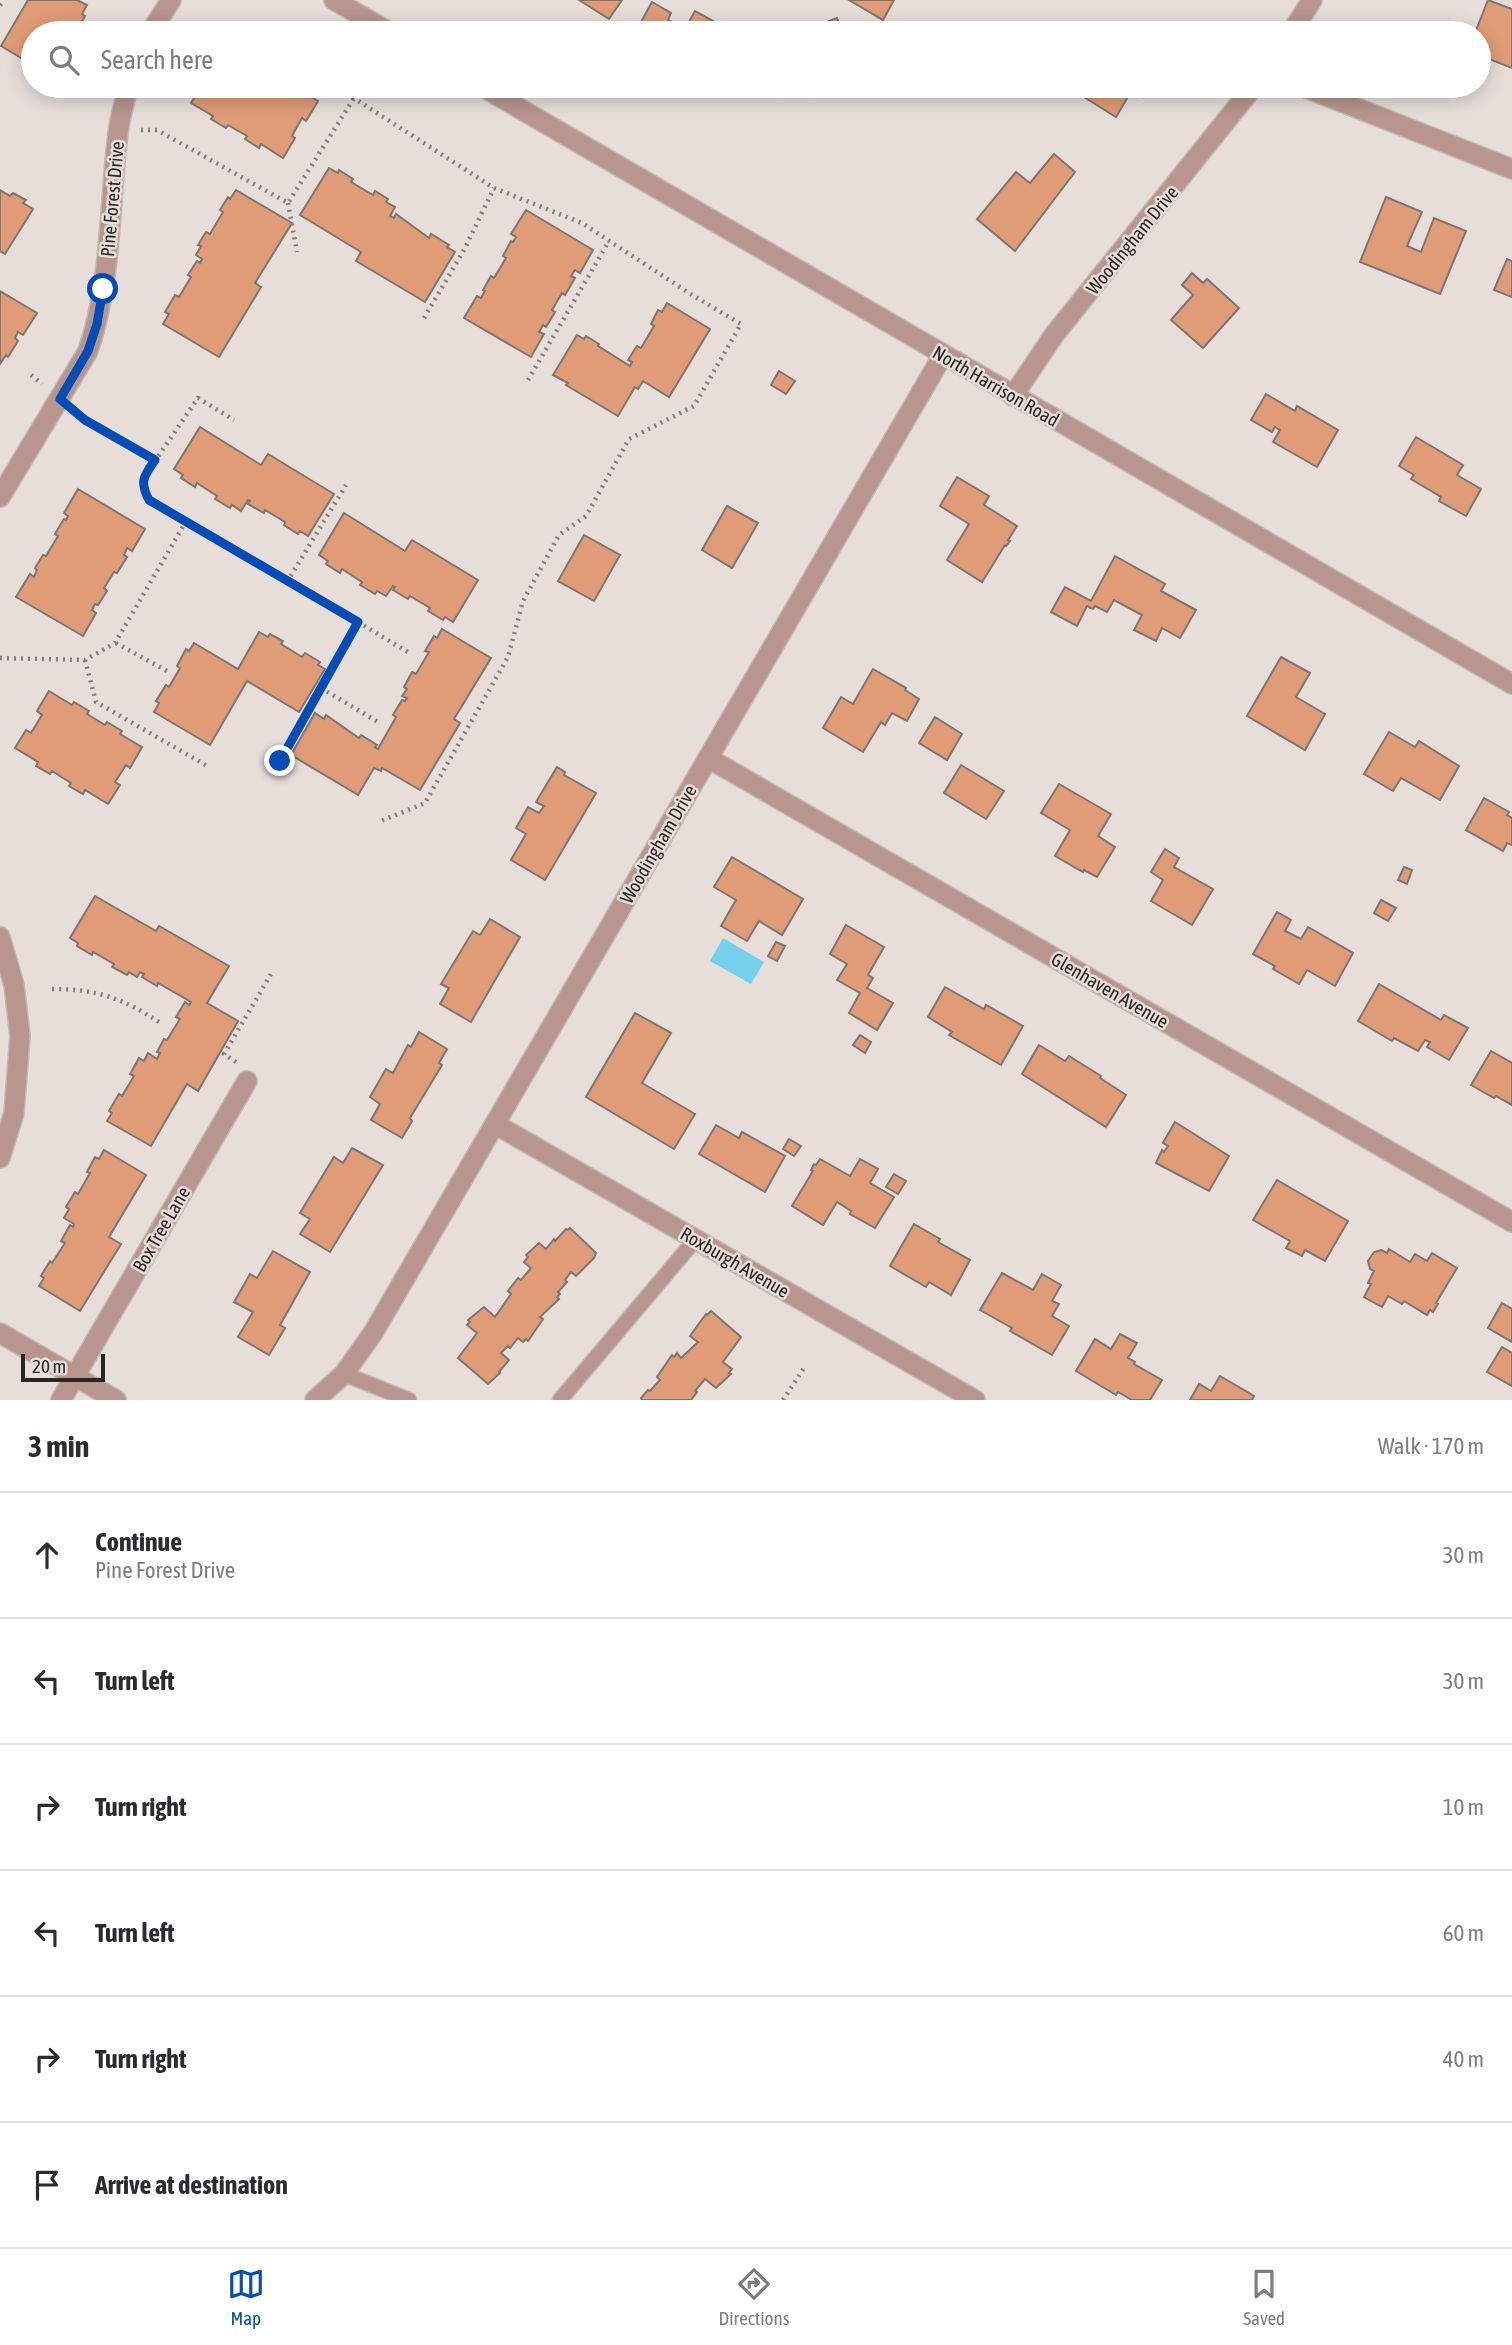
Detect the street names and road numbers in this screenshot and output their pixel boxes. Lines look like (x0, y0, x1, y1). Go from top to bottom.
street label: Pine Forest Drive (96, 140, 128, 258)
street label: Woodingham Drive (1082, 181, 1182, 299)
street label: North Harrison Road (929, 341, 1063, 431)
street label: Woodingham Drive (615, 781, 701, 907)
street label: Glenhaven Avenue (1048, 948, 1172, 1032)
street label: Box Tree Lane (128, 1183, 194, 1275)
street label: Roxburgh Avenue (677, 1222, 793, 1302)

